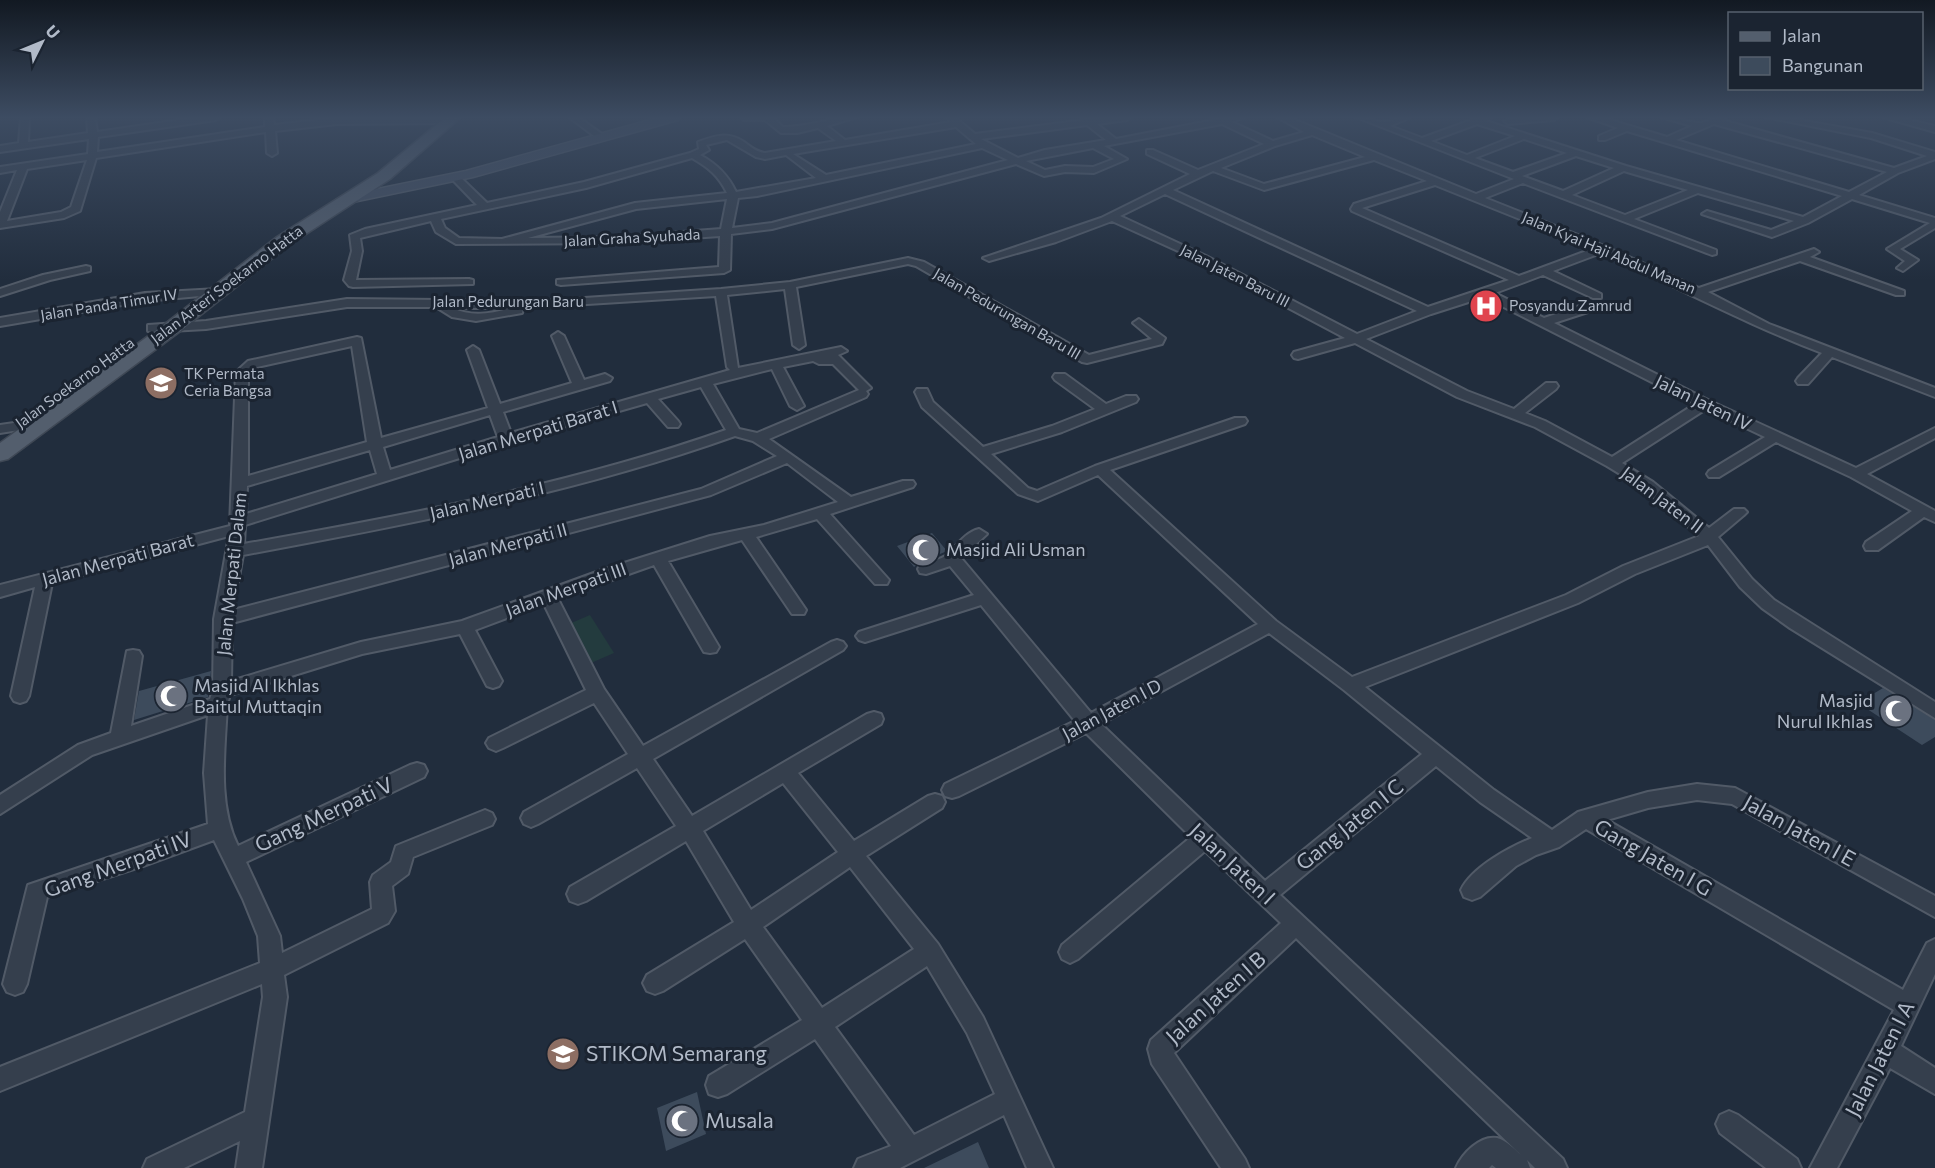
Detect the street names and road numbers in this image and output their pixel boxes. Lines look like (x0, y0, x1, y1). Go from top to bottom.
street label: Jalan Kyai Haji Abdul Manan (1520, 207, 1699, 297)
street label: Jalan Arteri Soekarno Hatta (147, 221, 306, 347)
street label: Jalan Graha Syuhada (563, 224, 701, 250)
street label: Jalan Jaten Baru III (1178, 240, 1293, 310)
street label: Jalan Pedurungan Baru III (931, 264, 1084, 363)
street label: Jalan Panda Timur IV (39, 284, 179, 324)
street label: Jalan Pedurungan Baru (432, 292, 584, 310)
street label: Jalan Soekarno Hatta (11, 333, 137, 431)
street label: Jalan Jaten IV (1651, 369, 1755, 435)
street label: Jalan Merpati Barat I (456, 395, 620, 465)
street label: Jalan Jaten II (1617, 461, 1708, 537)
street label: Jalan Merpati I (427, 476, 546, 524)
street label: Jalan Merpati Dalam (211, 491, 251, 657)
street label: Jalan Merpati II (446, 518, 569, 570)
street label: Jalan Merpati Barat (39, 528, 196, 590)
street label: Jalan Merpati III (502, 557, 629, 621)
street label: Jalan Jaten I D (1058, 674, 1165, 744)
street label: Gang Merpati V (250, 771, 396, 856)
street label: Gang Jaten I C (1290, 773, 1408, 875)
street label: Jalan Jaten I E (1739, 789, 1860, 871)
street label: Gang Jaten I G (1590, 813, 1717, 900)
street label: Jalan Jaten I (1185, 817, 1281, 909)
street label: Gang Merpati IV (40, 825, 195, 902)
street label: Jalan Jaten I B (1160, 946, 1270, 1048)
street label: Jalan Jaten I A (1839, 996, 1919, 1120)

